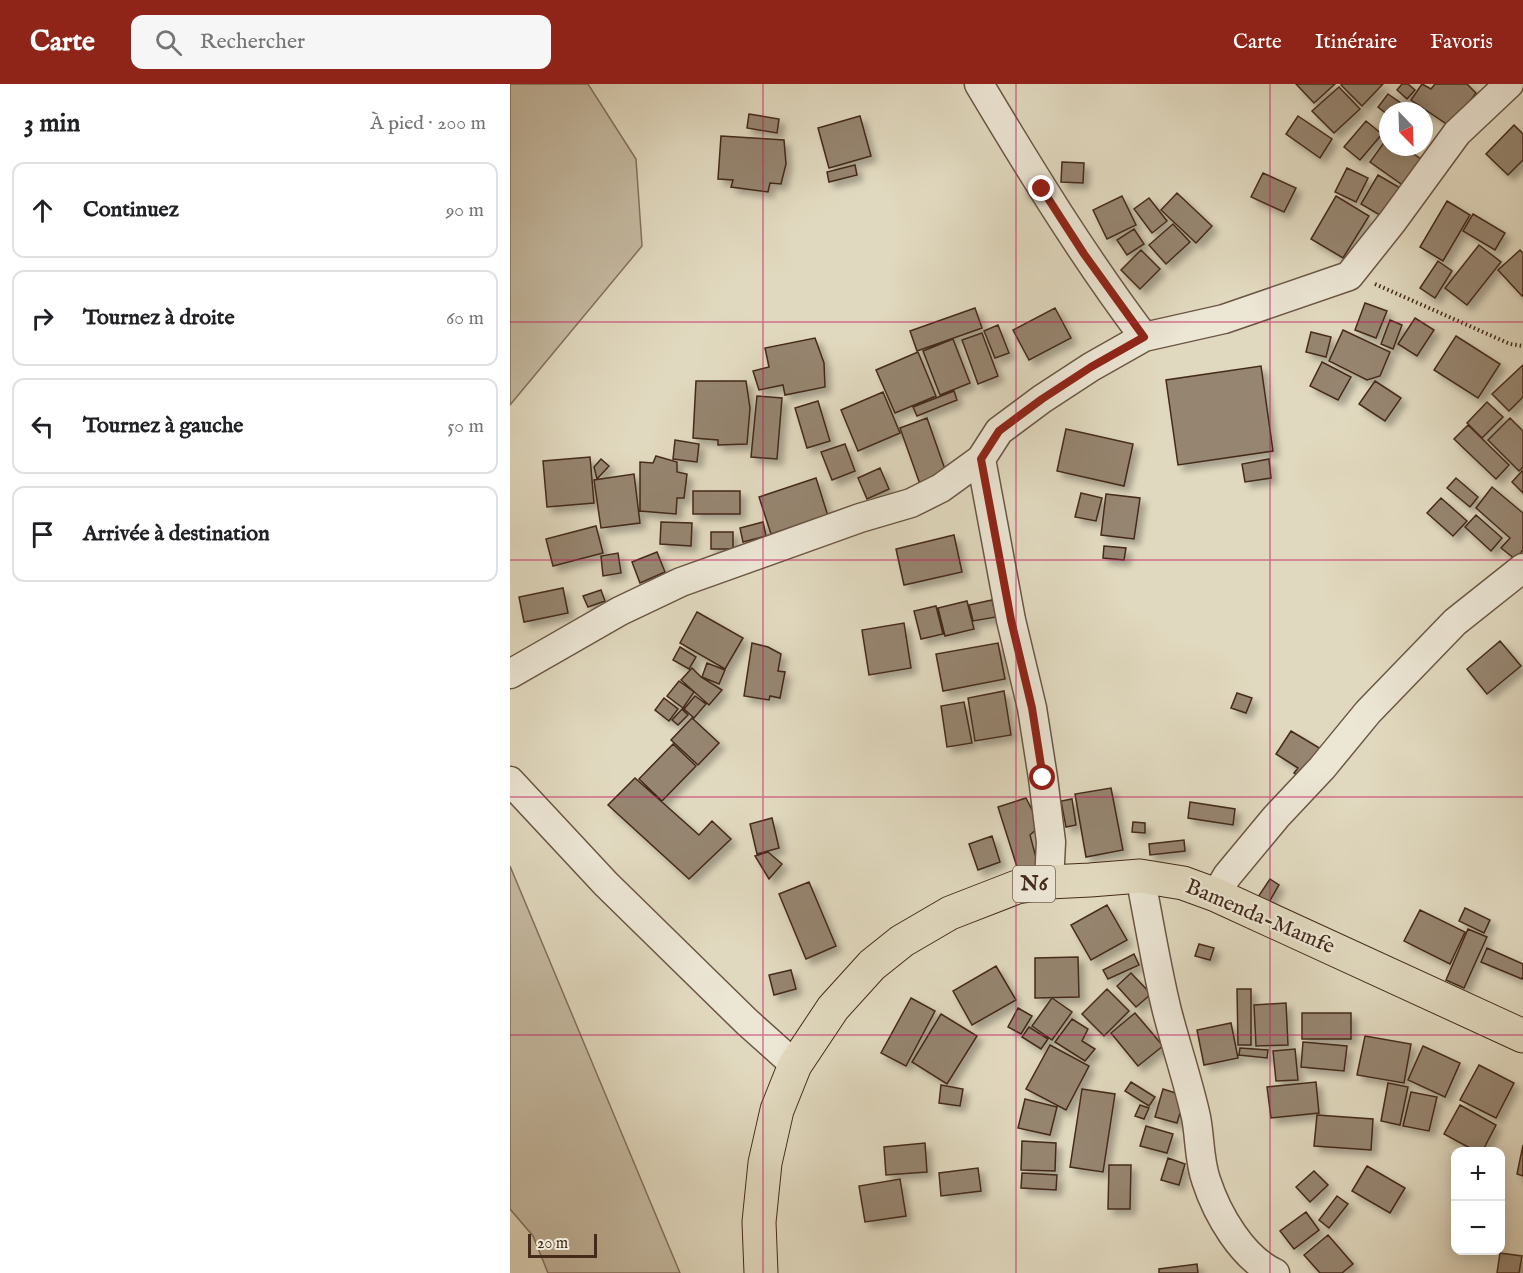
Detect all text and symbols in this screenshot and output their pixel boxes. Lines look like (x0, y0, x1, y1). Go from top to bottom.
search box (131, 15, 551, 69)
text: Carte (30, 25, 95, 60)
icon: search (152, 26, 185, 59)
text: Rechercher (200, 28, 305, 56)
text: Carte (1233, 29, 1282, 56)
text: Itinéraire (1315, 29, 1397, 56)
text: Favoris (1430, 29, 1493, 56)
north arrow (1379, 102, 1433, 156)
text: 3 min (24, 107, 80, 140)
text: À pied · 200 m (370, 111, 486, 136)
route end (1028, 175, 1054, 201)
icon: ahead (26, 194, 59, 227)
text: Continuez (83, 196, 179, 224)
text: 90 m (446, 198, 484, 223)
icon: right (26, 302, 59, 335)
text: Tournez à droite (83, 304, 234, 332)
text: 60 m (446, 306, 484, 331)
icon: left (26, 410, 59, 443)
text: Tournez à gauche (83, 412, 243, 440)
text: 50 m (447, 414, 484, 439)
icon: arrive (26, 518, 59, 551)
text: Arrivée à destination (83, 520, 270, 548)
route start (1029, 764, 1055, 790)
road number: N6 (1013, 866, 1055, 902)
street label: Bamenda-Mamfe (1181, 873, 1339, 961)
map controls (1451, 1147, 1505, 1255)
button: + (1451, 1147, 1505, 1201)
button: − (1451, 1201, 1505, 1255)
scale bar (528, 1231, 597, 1258)
text: 20 m (537, 1234, 568, 1254)

